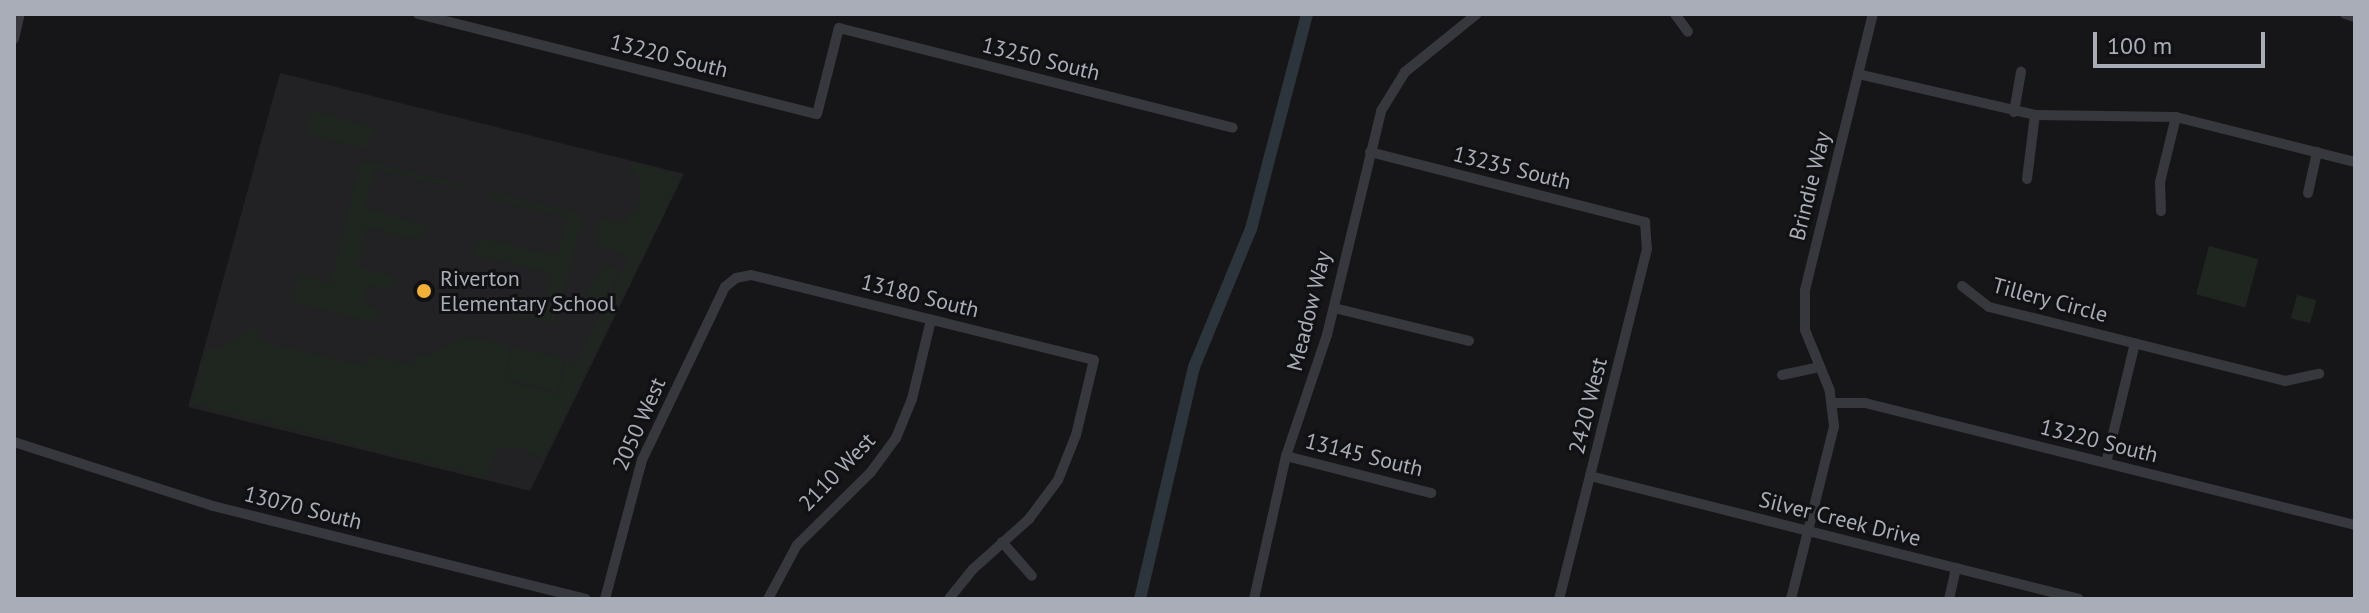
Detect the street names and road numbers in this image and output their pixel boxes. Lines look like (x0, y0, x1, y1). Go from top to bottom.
street label: 13220 South (607, 29, 731, 83)
street label: 13250 South (979, 32, 1103, 86)
street label: Brindie Way (1784, 129, 1836, 243)
street label: 13235 South (1450, 141, 1574, 195)
street label: Meadow Way (1281, 248, 1337, 374)
street label: 13180 South (858, 269, 982, 323)
street label: Tillery Circle (1989, 272, 2111, 328)
street label: 2420 West (1563, 355, 1613, 457)
street label: 2050 West (607, 373, 671, 475)
street label: 13220 South (2037, 414, 2161, 468)
street label: 2110 West (793, 427, 881, 517)
street label: 13145 South (1302, 428, 1426, 482)
street label: 13070 South (241, 481, 365, 535)
street label: Silver Creek Drive (1756, 486, 1924, 552)

